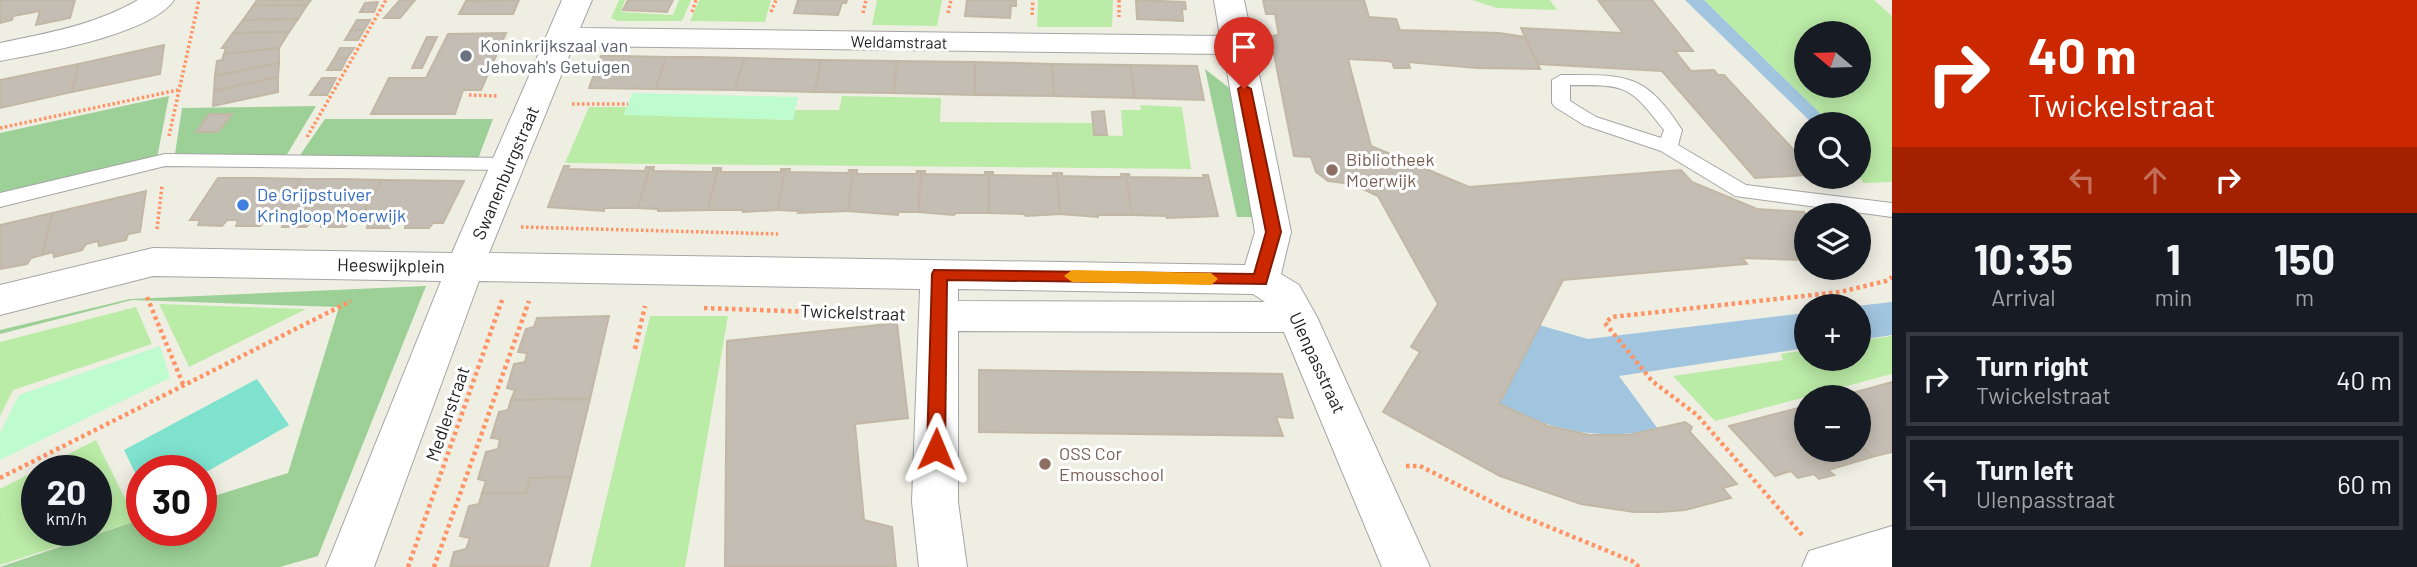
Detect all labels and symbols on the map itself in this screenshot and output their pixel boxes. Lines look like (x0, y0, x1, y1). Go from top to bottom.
pin (1214, 17, 1274, 89)
north arrow (1794, 21, 1871, 98)
street label: Weldamstraat (850, 31, 948, 52)
place label: Koninkrijkszaal van Jehovah's Getuigen (480, 34, 630, 77)
marker: Koninkrijkszaal van Jehovah's Getuigen (458, 48, 474, 64)
street label: Swanenburgstraat (467, 102, 543, 243)
place label: Bibliotheek Moerwijk (1346, 148, 1434, 191)
marker: Bibliotheek Moerwijk (1324, 162, 1340, 178)
place label: De Grijpstuiver Kringloop Moerwijk (257, 183, 406, 226)
marker: De Grijpstuiver Kringloop Moerwijk (235, 197, 251, 213)
street label: Heeswijkplein (337, 253, 445, 277)
street label: Twickelstraat (800, 299, 906, 325)
street label: Ulenpasstraat (1285, 308, 1351, 417)
street label: Medlerstraat (421, 363, 474, 464)
position arrow (899, 412, 973, 486)
place label: OSS Cor Emousschool (1059, 442, 1164, 485)
speed limit sign: 30 (126, 455, 217, 546)
marker: OSS Cor Emousschool (1037, 456, 1053, 472)

